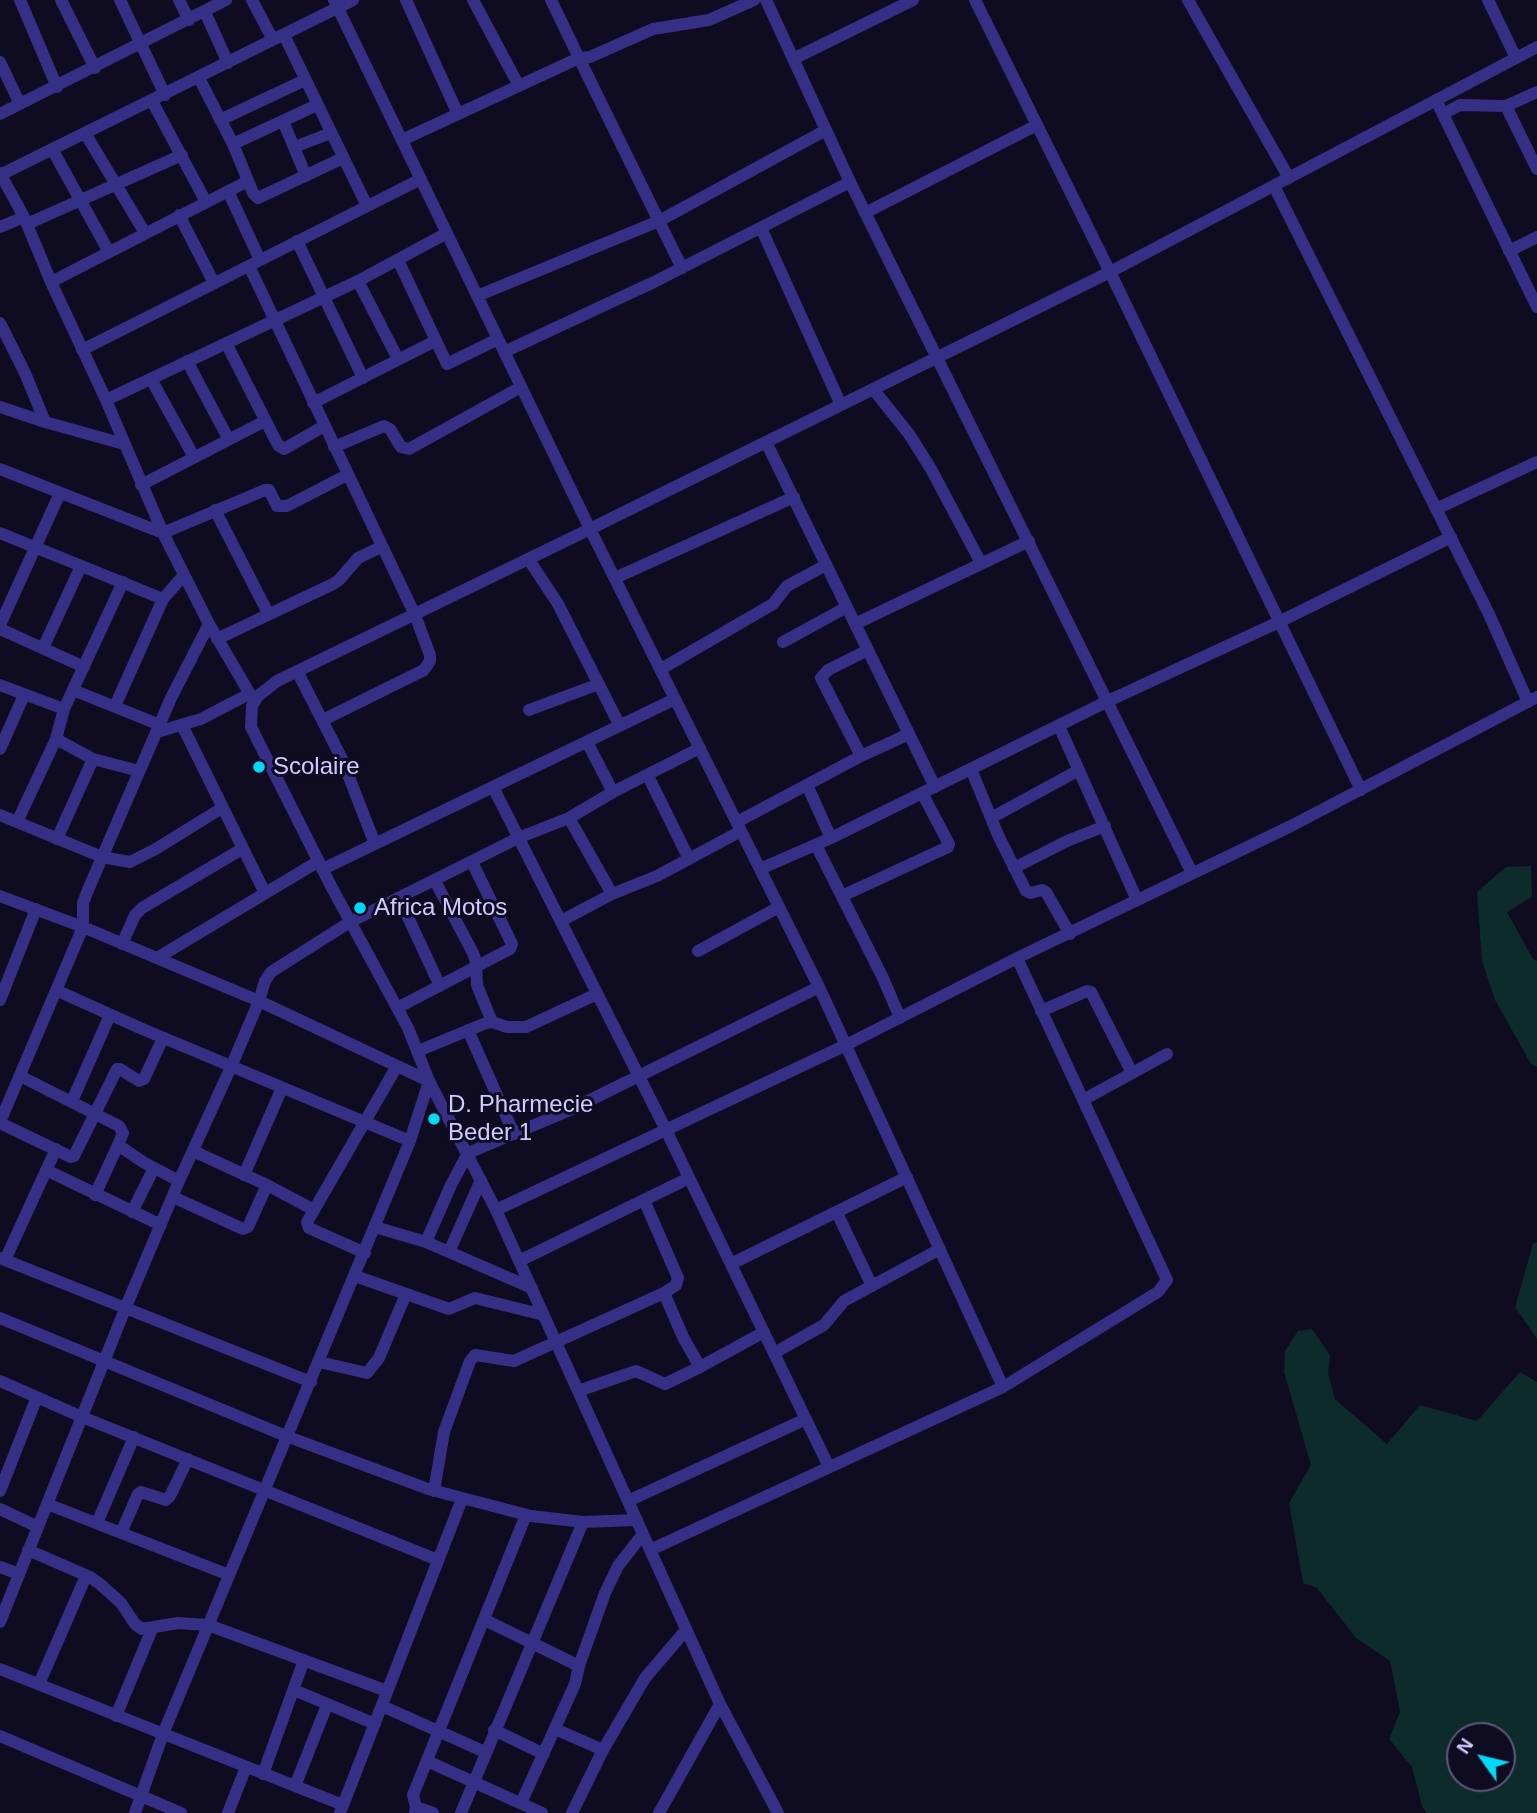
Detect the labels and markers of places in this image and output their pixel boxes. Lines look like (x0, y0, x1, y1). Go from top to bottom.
place label: Scolaire (273, 753, 360, 781)
marker: Scolaire (251, 759, 267, 775)
place label: Africa Motos (374, 894, 507, 922)
marker: Africa Motos (352, 900, 368, 916)
place label: D. Pharmecie Beder 1 (448, 1091, 593, 1147)
marker: D. Pharmecie Beder 1 (426, 1111, 442, 1127)

